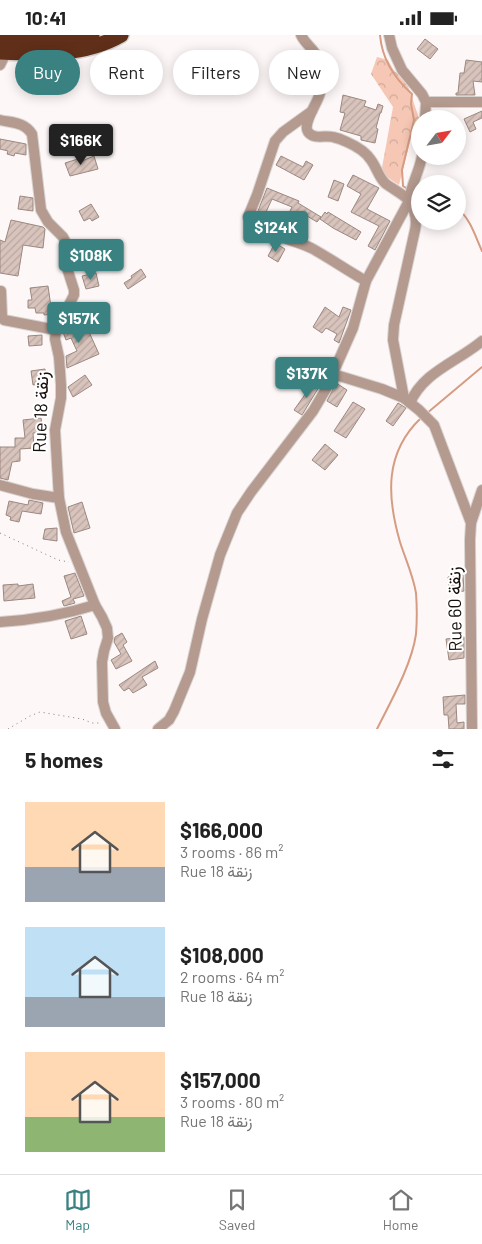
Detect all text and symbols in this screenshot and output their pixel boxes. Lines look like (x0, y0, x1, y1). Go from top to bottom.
text: 10:41 (25, 6, 66, 29)
chip: Buy (15, 50, 80, 95)
chip: Rent (90, 50, 163, 95)
chip: Filters (173, 50, 259, 95)
chip: New (269, 50, 339, 95)
north arrow (411, 110, 466, 165)
map controls (411, 110, 466, 230)
pin: $166K (46, 123, 116, 166)
text: $166K (60, 130, 102, 149)
button: layers (411, 175, 466, 230)
pin: $124K (241, 211, 311, 253)
text: $124K (254, 217, 298, 236)
pin: $108K (56, 239, 126, 281)
text: $108K (70, 245, 112, 264)
pin: $157K (44, 301, 114, 344)
text: $157K (58, 308, 100, 327)
pin: $137K (272, 357, 342, 399)
text: $137K (286, 363, 328, 382)
street label: Rue 18 زنقة (28, 371, 53, 453)
street label: Rue 60 زنقة (442, 566, 467, 652)
icon: filters (429, 745, 457, 773)
text: 5 homes (25, 747, 103, 772)
text: $166,000 (180, 817, 263, 842)
icon: home (65, 822, 125, 882)
text: 3 rooms · 86 m² (180, 842, 284, 861)
text: Rue 18 زنقة (180, 861, 252, 880)
text: $108,000 (180, 942, 264, 967)
icon: home (65, 947, 125, 1007)
text: 2 rooms · 64 m² (180, 967, 284, 986)
text: Rue 18 زنقة (180, 986, 252, 1005)
text: $157,000 (180, 1067, 261, 1092)
icon: home (65, 1072, 125, 1132)
text: 3 rooms · 80 m² (180, 1092, 284, 1111)
text: Rue 18 زنقة (180, 1111, 252, 1130)
tab: Map (64, 1186, 92, 1233)
tab: Saved (219, 1186, 256, 1233)
tab: Home (383, 1186, 418, 1233)

